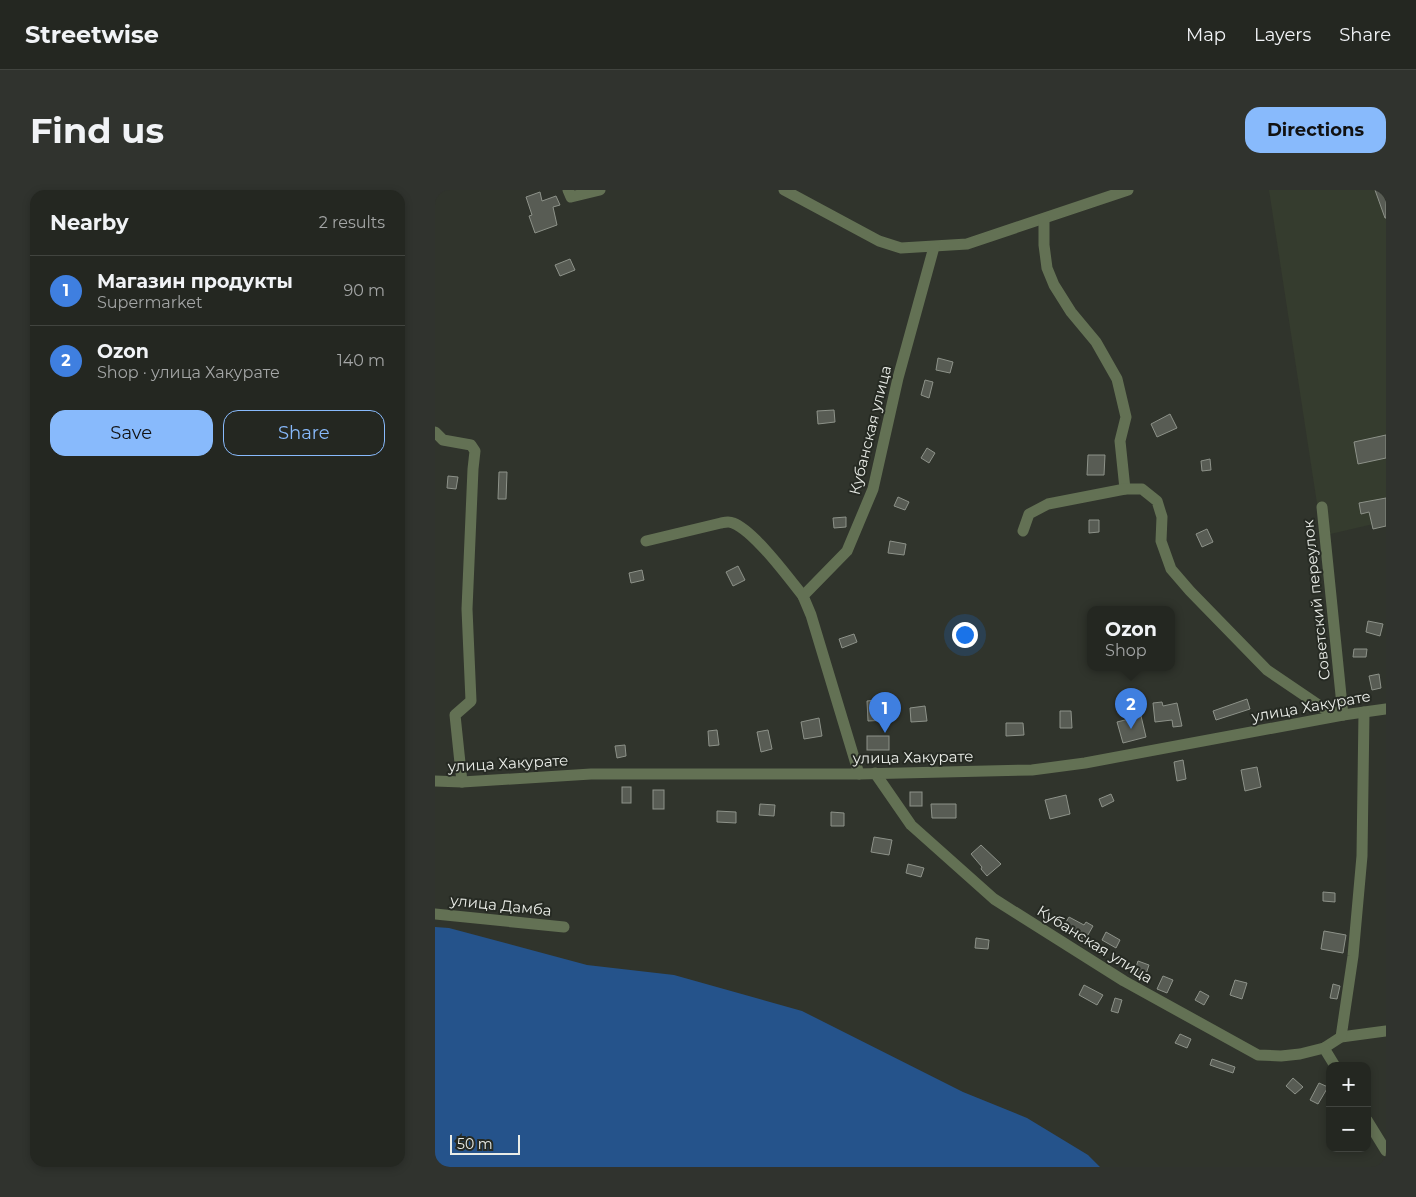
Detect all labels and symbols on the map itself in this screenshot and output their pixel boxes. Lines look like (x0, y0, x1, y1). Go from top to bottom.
street label: Кубанская улица (845, 363, 895, 497)
street label: Советский переулок (1298, 519, 1334, 681)
your location (952, 622, 978, 648)
street label: улица Хакурате (1249, 686, 1372, 726)
pin: 2 (1115, 688, 1147, 729)
pin: 1 (869, 692, 901, 733)
street label: улица Хакурате (851, 746, 974, 768)
street label: улица Хакурате (446, 750, 569, 776)
street label: улица Дамба (448, 890, 553, 920)
street label: Кубанская улица (1034, 901, 1156, 987)
scale bar (450, 1132, 520, 1155)

